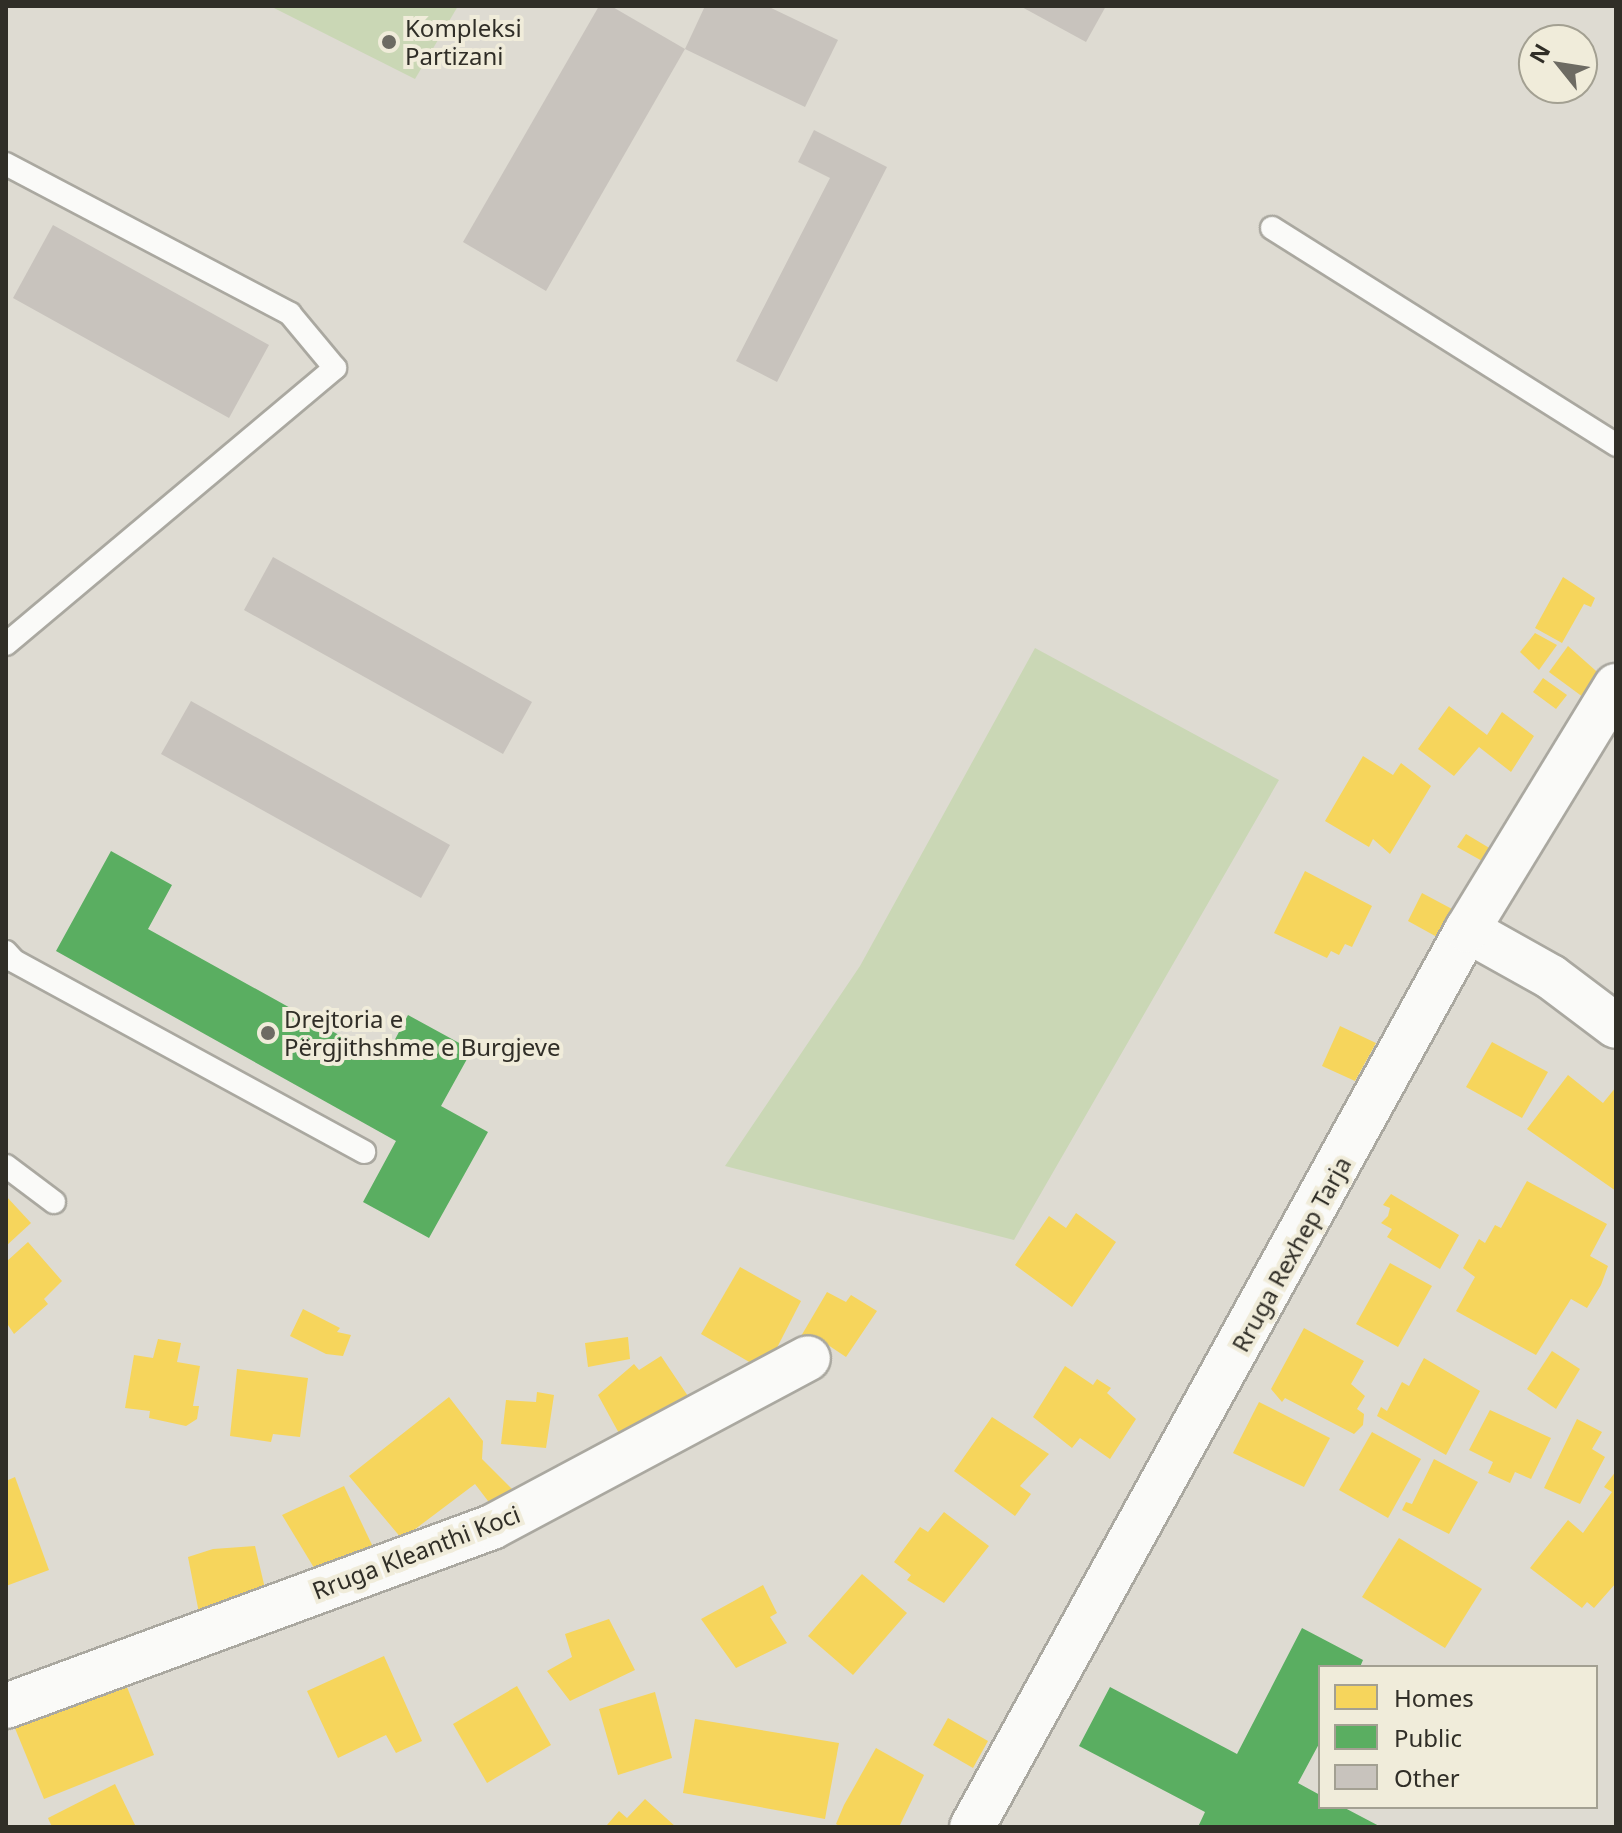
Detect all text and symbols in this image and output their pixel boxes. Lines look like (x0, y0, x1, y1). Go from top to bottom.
place label: Kompleksi Partizani (405, 14, 522, 70)
north arrow (1518, 24, 1598, 104)
marker: Kompleksi Partizani (380, 33, 398, 51)
text: N (1521, 38, 1556, 68)
place label: Drejtoria e Përgjithshme e Burgjeve (284, 1005, 561, 1061)
marker: Drejtoria e Përgjithshme e Burgjeve (259, 1024, 277, 1042)
street label: Rruga Rexhep Tarja (1225, 1151, 1357, 1357)
street label: Rruga Kleanthi Koci (308, 1499, 524, 1605)
legend (1318, 1665, 1598, 1809)
text: Homes (1394, 1681, 1474, 1714)
text: Public (1394, 1721, 1462, 1754)
text: Other (1394, 1761, 1460, 1794)

